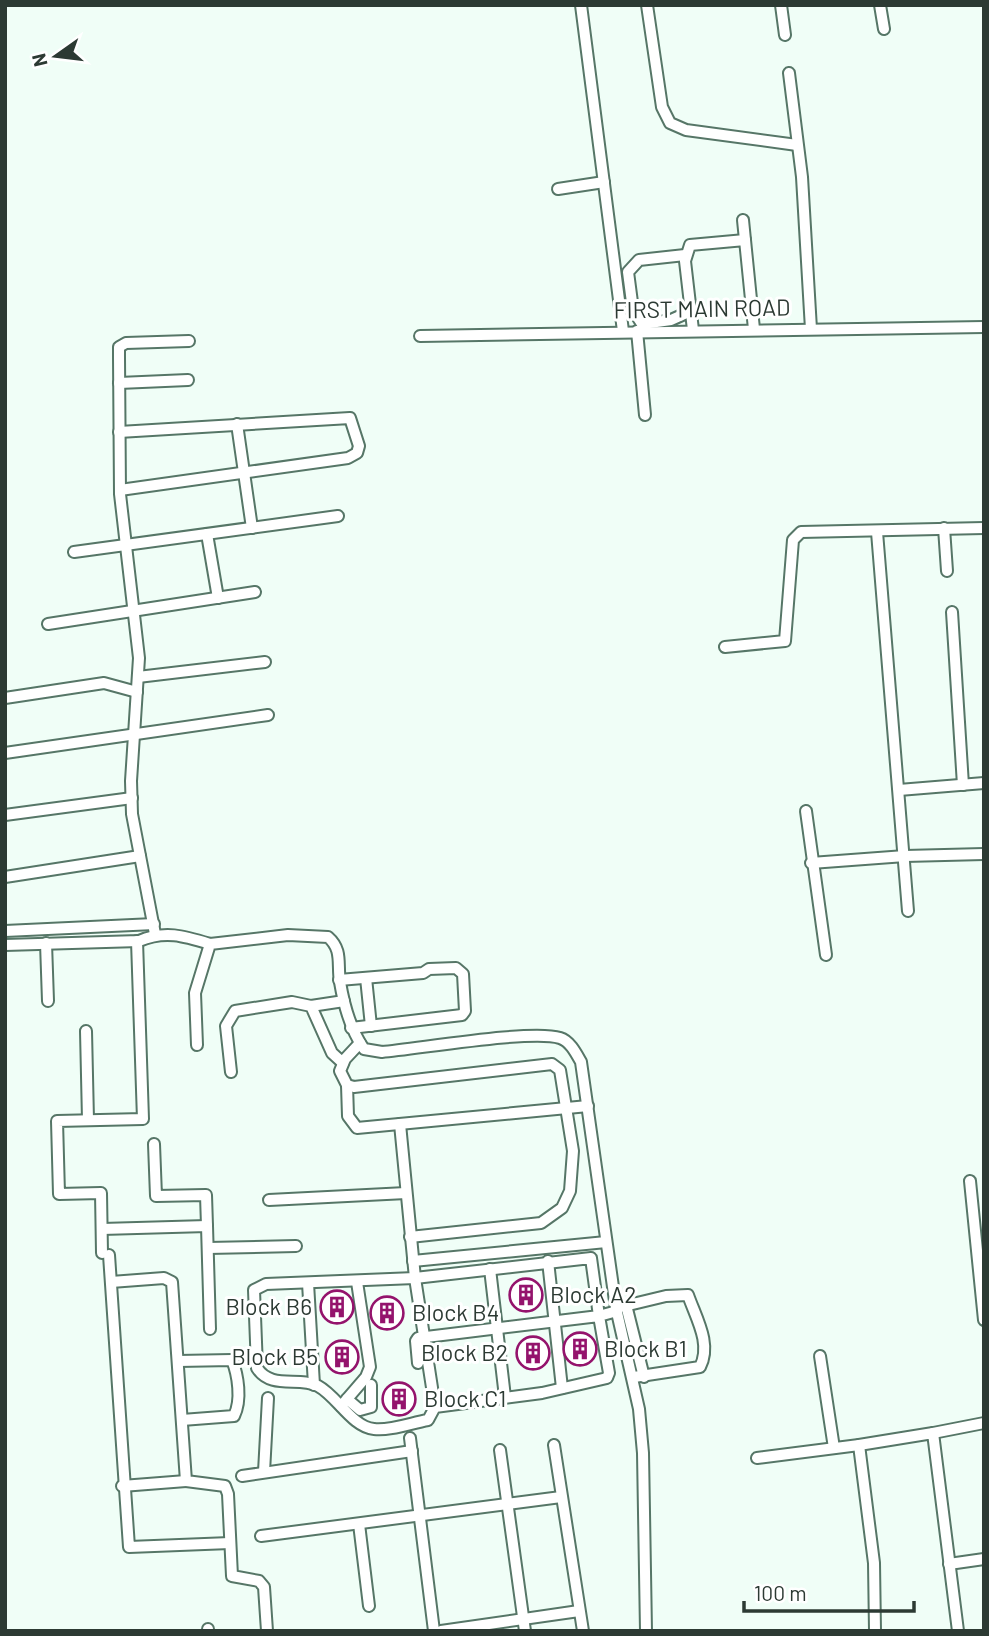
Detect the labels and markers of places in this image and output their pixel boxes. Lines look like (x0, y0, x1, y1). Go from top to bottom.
building icon: Block A2 (507, 1276, 545, 1314)
place label: Block A2 (550, 1280, 637, 1308)
building icon: Block B6 (318, 1288, 356, 1326)
place label: Block B6 (225, 1292, 312, 1320)
building icon: Block B4 (368, 1294, 406, 1332)
place label: Block B4 (412, 1298, 499, 1326)
building icon: Block B1 (561, 1330, 599, 1368)
building icon: Block B2 (514, 1334, 552, 1372)
place label: Block B1 (604, 1334, 687, 1362)
building icon: Block B5 (323, 1338, 361, 1376)
place label: Block B2 (421, 1338, 508, 1366)
place label: Block B5 (231, 1342, 318, 1370)
building icon: Block C1 (380, 1380, 418, 1418)
place label: Block C1 (424, 1384, 506, 1412)

